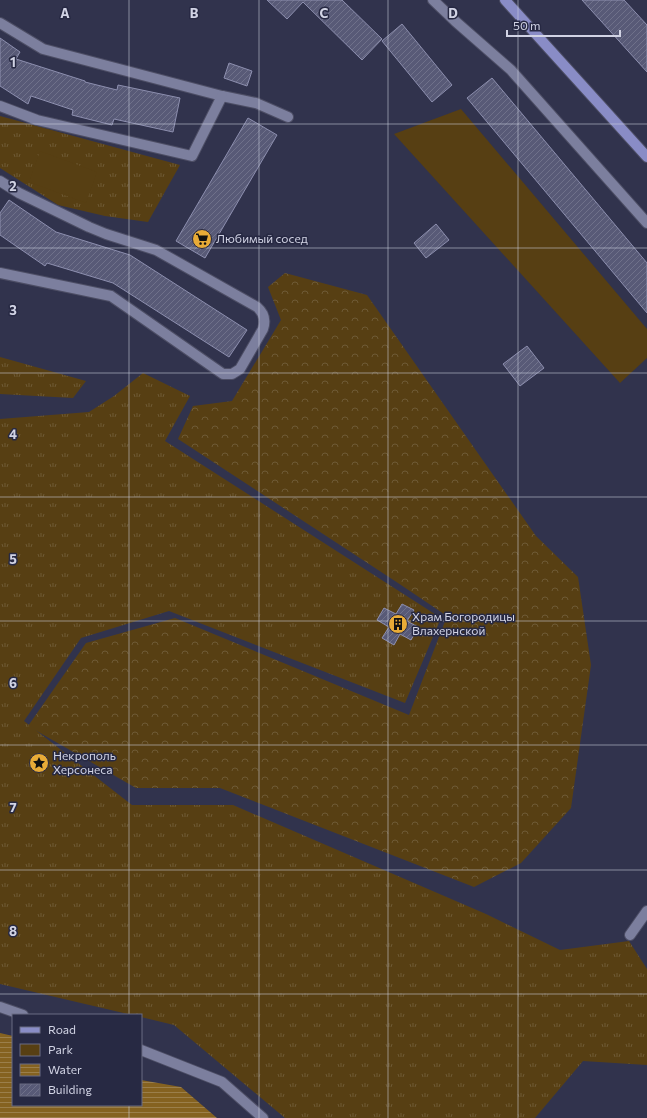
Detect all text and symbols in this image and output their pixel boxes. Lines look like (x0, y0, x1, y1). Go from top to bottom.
text: A (60, 5, 70, 21)
text: B (190, 5, 199, 21)
text: C (320, 5, 329, 21)
text: D (448, 5, 458, 21)
scale bar (507, 12, 620, 38)
text: 50 m (513, 18, 541, 32)
text: 1 (10, 54, 16, 70)
text: 2 (9, 178, 17, 194)
supermarket icon: Любимый сосед (191, 228, 213, 250)
place label: Любимый сосед (216, 231, 308, 245)
text: 3 (9, 302, 17, 318)
text: 4 (9, 426, 17, 442)
text: 5 (9, 551, 17, 567)
place label: Храм Богородицы Влахернской (412, 609, 515, 637)
building icon: Храм Богородицы Влахернской (387, 613, 409, 635)
text: 6 (9, 675, 17, 691)
place label: Некрополь Херсонеса (53, 748, 116, 776)
place icon: Некрополь Херсонеса (28, 752, 50, 774)
text: 7 (9, 799, 17, 815)
text: 8 (9, 923, 17, 939)
legend (12, 1014, 142, 1106)
text: Road (48, 1022, 76, 1036)
text: Park (48, 1042, 74, 1056)
text: Water (48, 1062, 82, 1076)
text: Building (48, 1082, 92, 1096)

